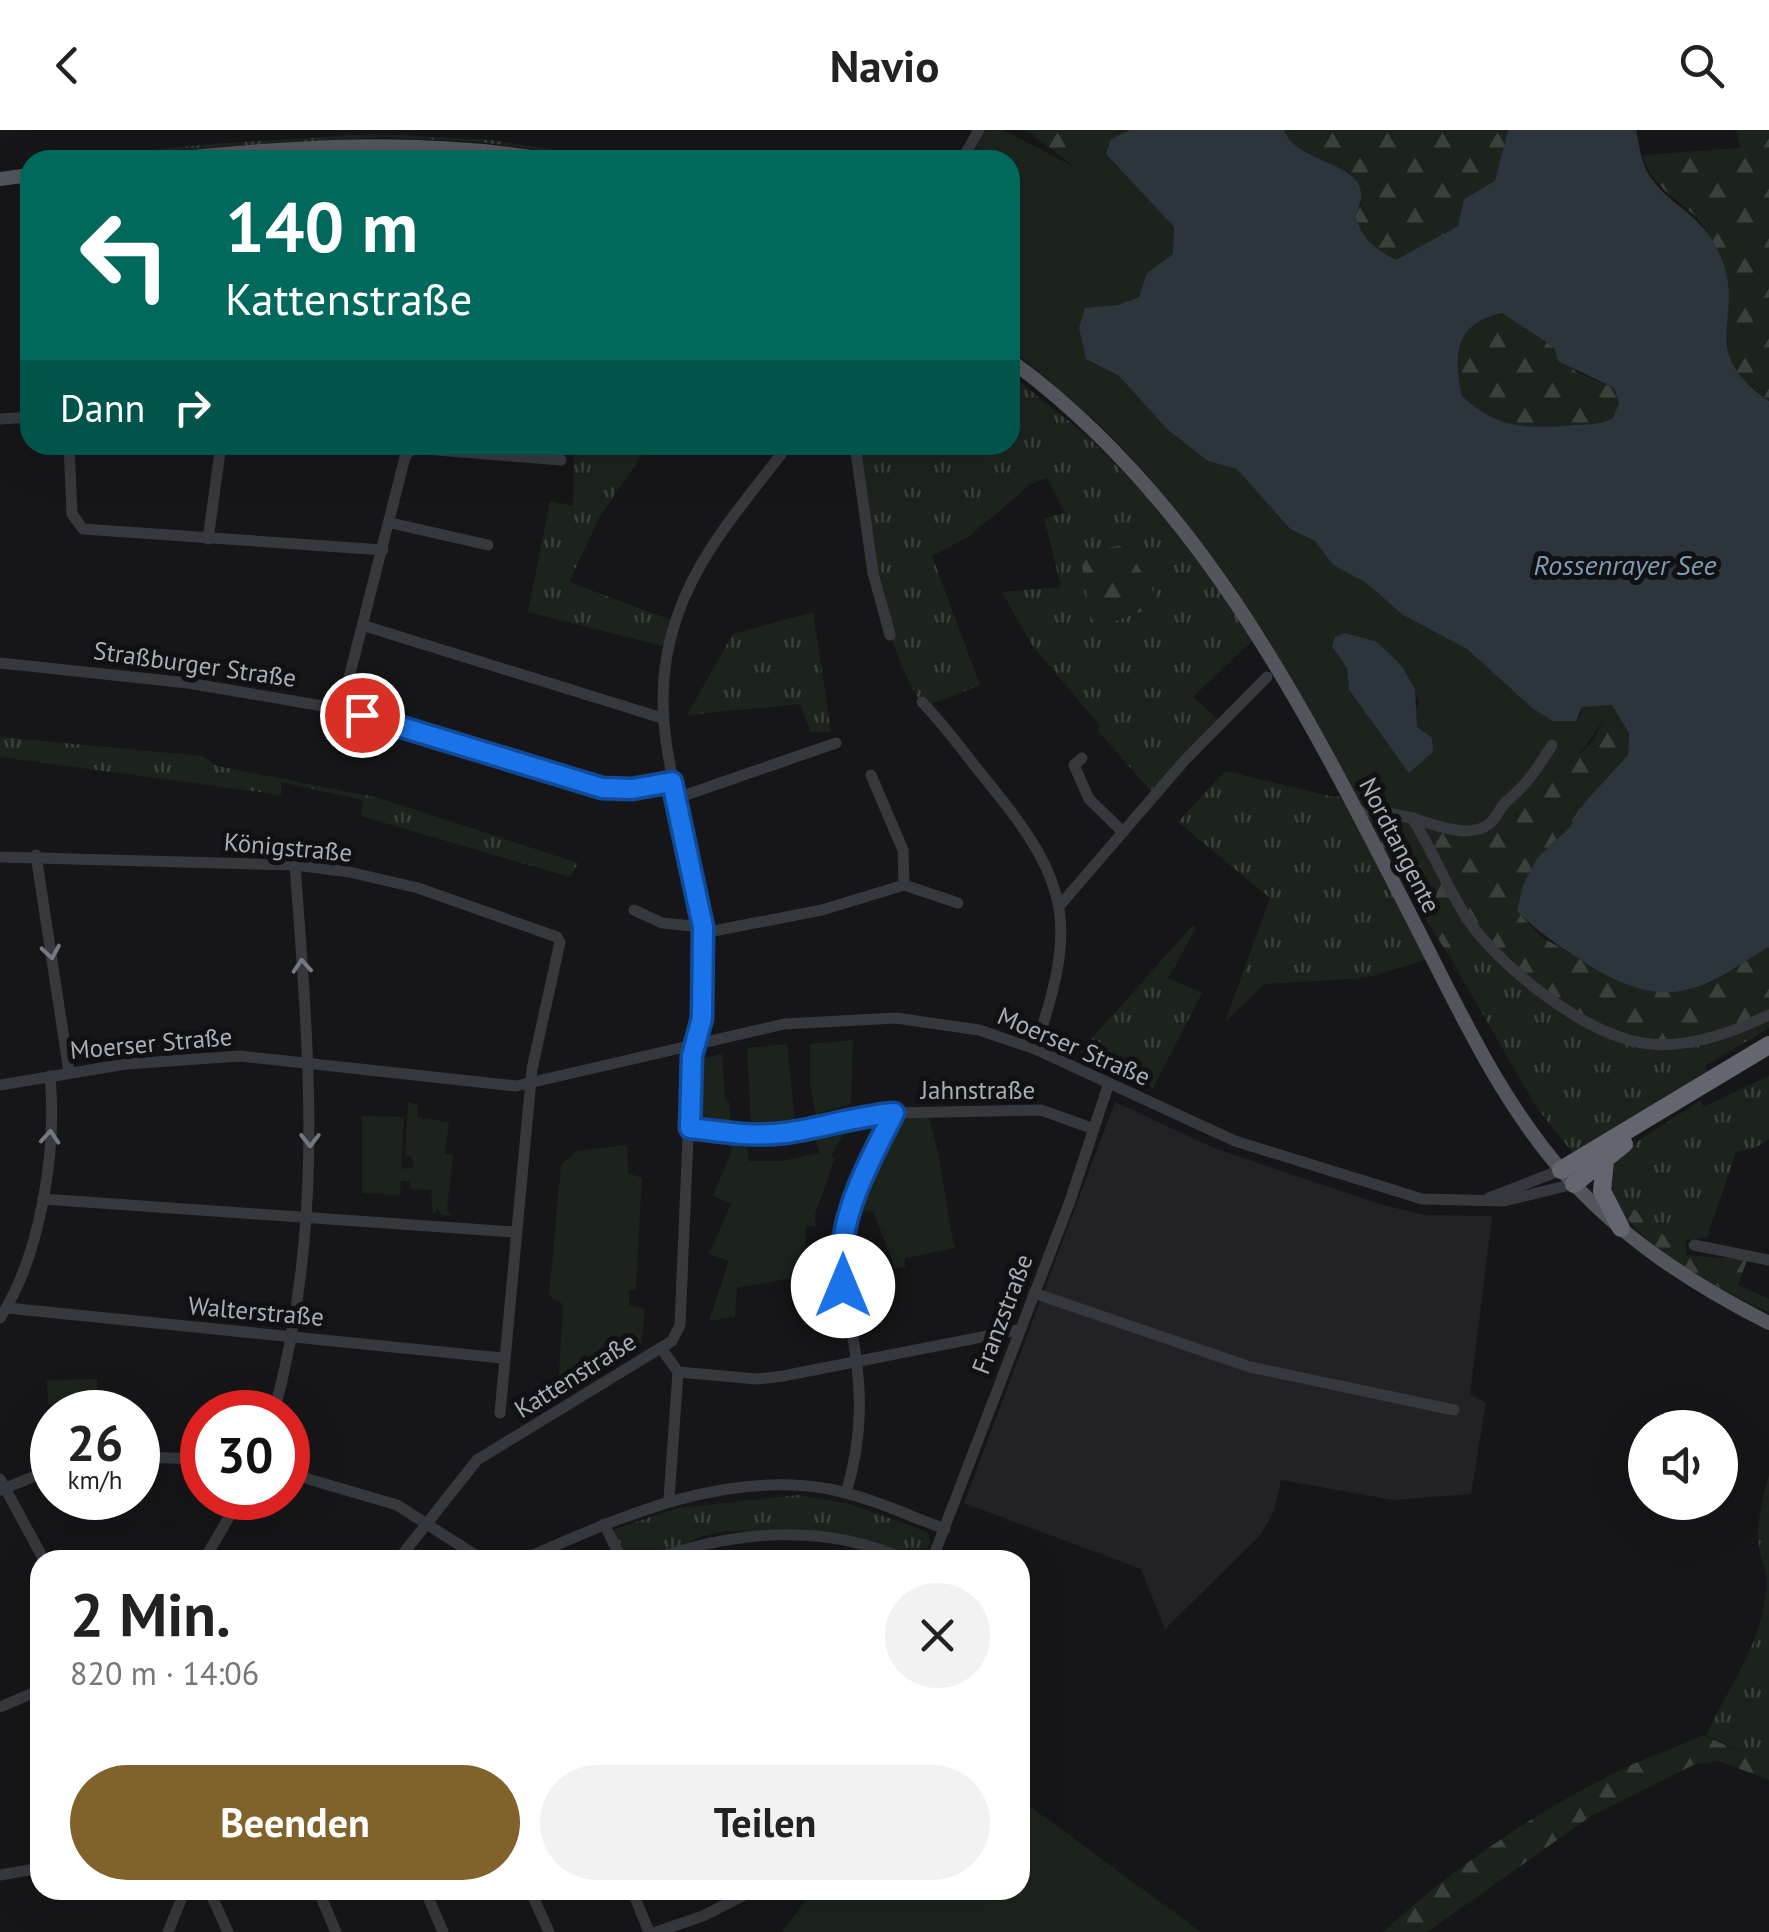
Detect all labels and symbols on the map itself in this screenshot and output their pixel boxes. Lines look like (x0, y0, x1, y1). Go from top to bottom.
water label: Rossenrayer See (1534, 546, 1716, 583)
street label: Straßburger Straße (92, 634, 298, 694)
pin (320, 673, 405, 758)
street label: Nordtangente (1352, 772, 1448, 918)
street label: Königstraße (223, 825, 353, 869)
one-way arrow (39, 944, 60, 960)
one-way arrow (292, 958, 314, 974)
street label: Moerser Straße (993, 999, 1155, 1093)
street label: Moerser Straße (68, 1020, 234, 1066)
street label: Jahnstraße (920, 1074, 1035, 1106)
one-way arrow (39, 1129, 61, 1145)
one-way arrow (299, 1134, 321, 1149)
position arrow (791, 1234, 895, 1338)
street label: Franzstraße (964, 1249, 1040, 1379)
street label: Walterstraße (187, 1289, 325, 1333)
street label: Kattenstraße (508, 1325, 642, 1425)
speed limit sign: 30 (180, 1390, 310, 1520)

